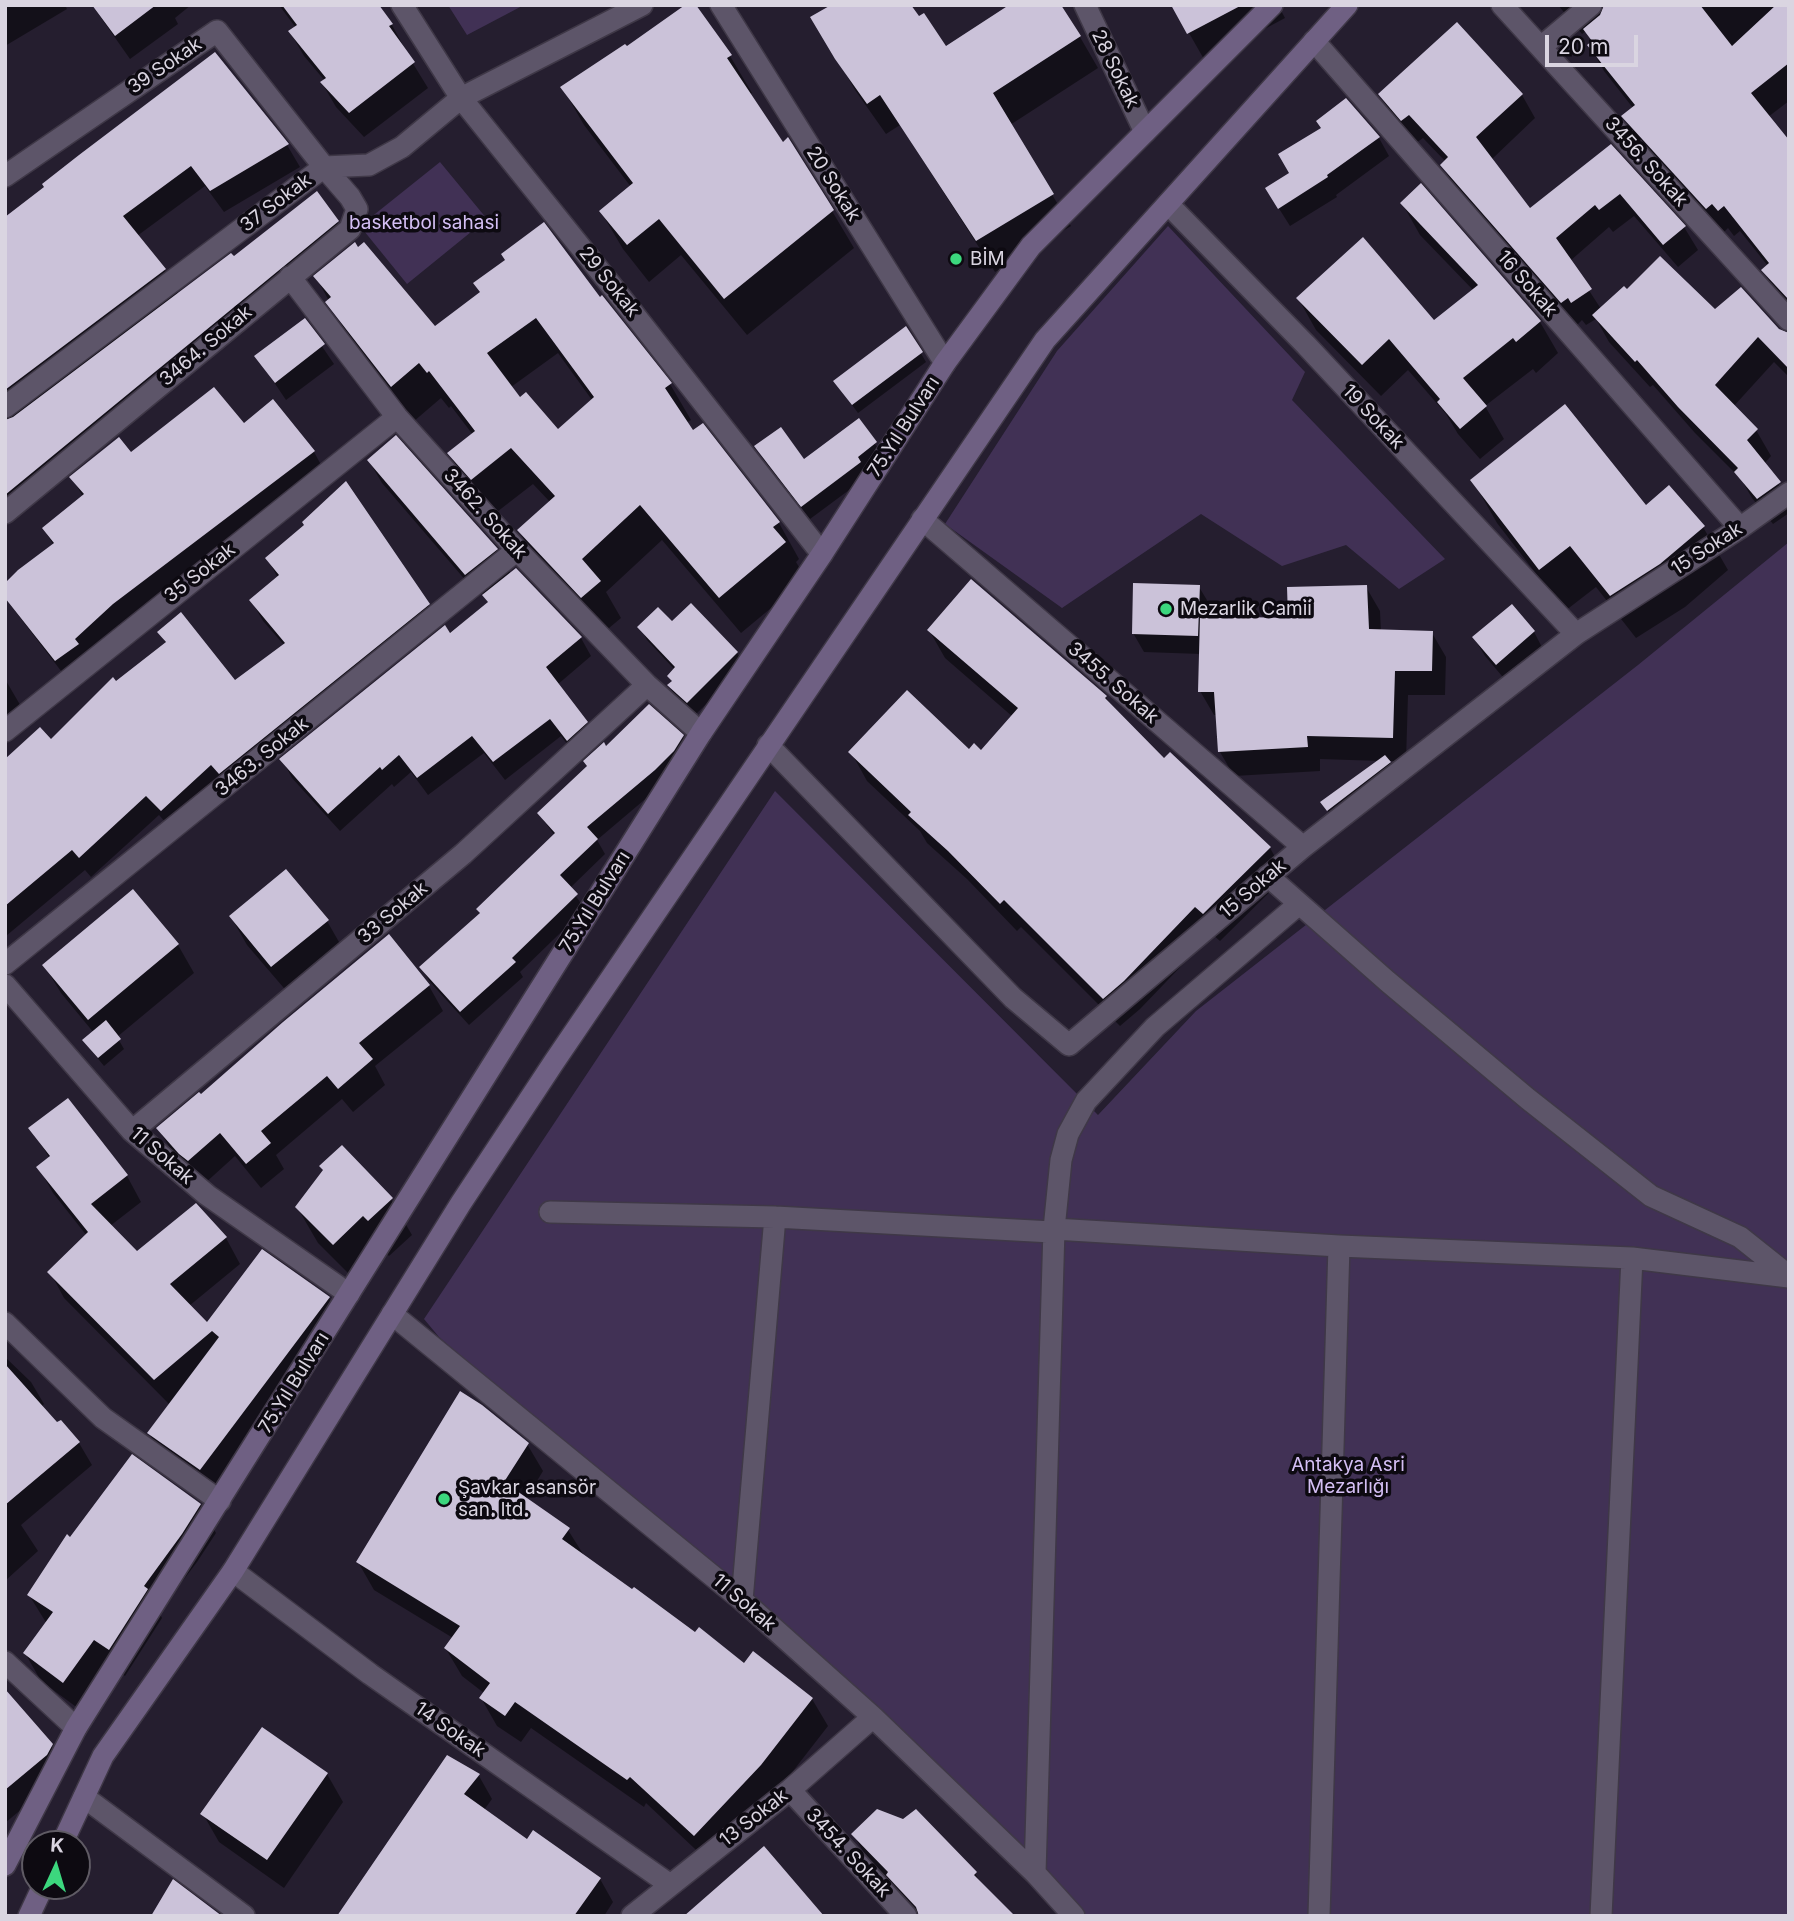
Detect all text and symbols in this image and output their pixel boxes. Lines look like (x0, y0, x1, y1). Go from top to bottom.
scale bar (1549, 21, 1642, 65)
street label: 28 Sokak (1086, 26, 1144, 112)
street label: 39 Sokak (124, 33, 206, 99)
text: 20 m (1558, 34, 1608, 59)
street label: 3456. Sokak (1600, 113, 1692, 211)
street label: 20 Sokak (801, 142, 865, 226)
street label: 37 Sokak (236, 169, 316, 237)
park label: basketbol sahasi (349, 212, 499, 234)
street label: 29 Sokak (574, 242, 644, 322)
street label: 16 Sokak (1492, 246, 1562, 322)
place label: BİM (970, 248, 1005, 270)
marker: BİM (948, 251, 964, 267)
street label: 3464. Sokak (155, 301, 257, 391)
street label: 75.Yıl Bulvarı (863, 373, 945, 481)
street label: 19 Sokak (1337, 380, 1409, 454)
street label: 3462. Sokak (439, 464, 531, 564)
street label: 15 Sokak (1667, 518, 1747, 580)
street label: 35 Sokak (160, 538, 240, 608)
place label: Mezarlik Camii (1180, 598, 1312, 620)
marker: Mezarlik Camii (1158, 601, 1174, 617)
street label: 3455. Sokak (1063, 637, 1163, 729)
street label: 3463. Sokak (211, 713, 313, 801)
street label: 75.Yıl Bulvarı (555, 847, 635, 957)
street label: 15 Sokak (1215, 855, 1291, 923)
street label: 33 Sokak (354, 877, 432, 949)
street label: 11 Sokak (126, 1122, 198, 1190)
street label: 75.Yıl Bulvarı (254, 1328, 334, 1438)
park label: Antakya Asri Mezarlığı (1291, 1454, 1405, 1498)
place label: Şavkar asansör san. ltd. (458, 1477, 596, 1521)
marker: Şavkar asansör san. ltd. (436, 1491, 452, 1507)
street label: 11 Sokak (708, 1569, 780, 1637)
street label: 14 Sokak (411, 1698, 489, 1762)
street label: 13 Sokak (715, 1784, 793, 1852)
street label: 3454. Sokak (801, 1804, 895, 1902)
north arrow (21, 1830, 91, 1900)
text: K (50, 1834, 65, 1857)

